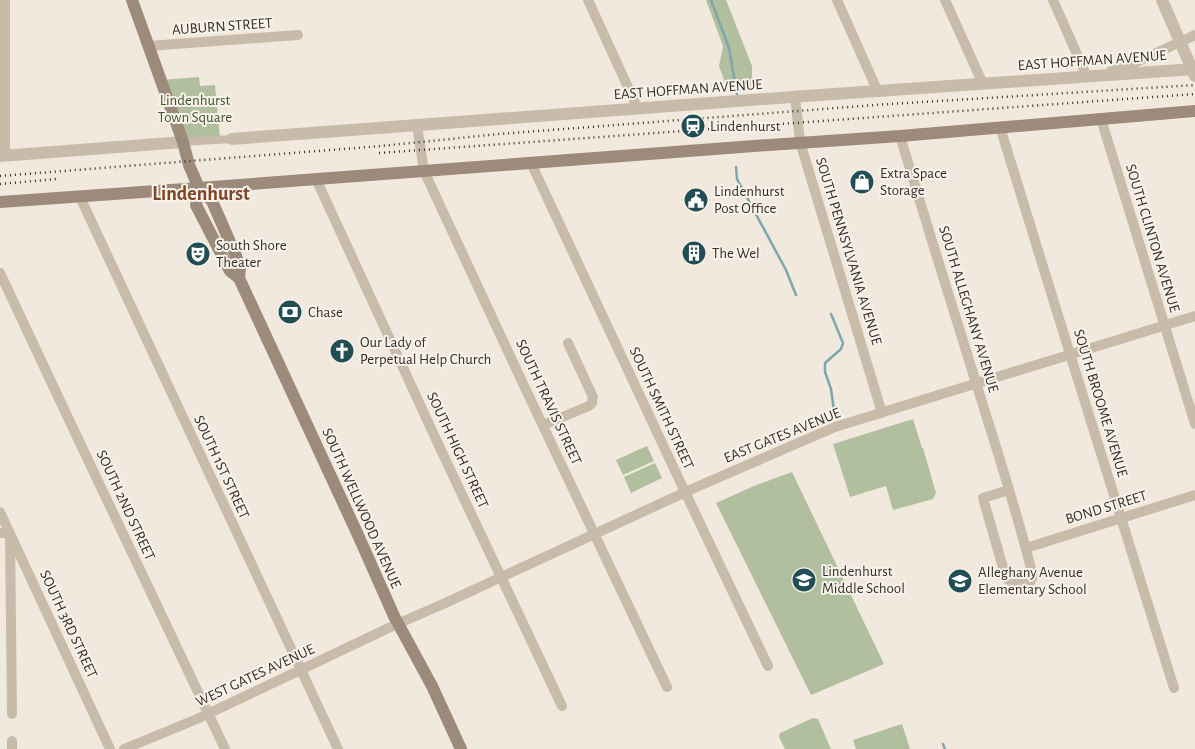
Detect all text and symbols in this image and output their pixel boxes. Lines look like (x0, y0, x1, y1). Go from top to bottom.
street label: AUBURN STREET (171, 15, 273, 37)
street label: EAST HOFFMAN AVENUE (1017, 48, 1167, 73)
street label: EAST HOFFMAN AVENUE (613, 77, 763, 102)
park label: Lindenhurst Town Square (158, 93, 232, 125)
station icon: Lindenhurst (680, 113, 706, 139)
place label: Lindenhurst (710, 119, 781, 134)
street label: SOUTH PENNSYLVANIA AVENUE (813, 156, 884, 347)
street label: SOUTH CLINTON AVENUE (1123, 162, 1182, 314)
place label: Extra Space Storage (880, 166, 947, 198)
shop icon: Extra Space Storage (849, 169, 875, 195)
district label: Lindenhurst (152, 184, 250, 204)
place label: Lindenhurst Post Office (714, 184, 785, 216)
public building icon: Lindenhurst Post Office (683, 187, 709, 213)
street label: SOUTH ALLEGHANY AVENUE (936, 224, 1001, 394)
place label: South Shore Theater (216, 238, 287, 270)
building icon: The Wel (681, 240, 707, 266)
theatre icon: South Shore Theater (185, 241, 211, 267)
place label: The Wel (712, 246, 760, 261)
bank icon: Chase (277, 299, 303, 325)
place label: Chase (308, 305, 343, 320)
street label: SOUTH BROOME AVENUE (1071, 327, 1130, 479)
place label: Our Lady of Perpetual Help Church (360, 335, 491, 367)
street label: SOUTH TRAVIS STREET (513, 337, 584, 468)
church icon: Our Lady of Perpetual Help Church (329, 338, 355, 364)
street label: SOUTH SMITH STREET (627, 345, 697, 472)
street label: SOUTH HIGH STREET (424, 390, 491, 511)
street label: EAST GATES AVENUE (722, 405, 843, 466)
street label: SOUTH 1ST STREET (191, 413, 252, 522)
street label: SOUTH WELLWOOD AVENUE (319, 426, 404, 591)
street label: SOUTH 2ND STREET (93, 448, 158, 563)
street label: BOND STREET (1064, 488, 1149, 527)
place label: Lindenhurst Middle School (822, 564, 905, 596)
place label: Alleghany Avenue Elementary School (978, 565, 1087, 597)
school or university icon: Lindenhurst Middle School (791, 567, 817, 593)
street label: SOUTH 3RD STREET (37, 568, 100, 681)
school or university icon: Alleghany Avenue Elementary School (947, 568, 973, 594)
street label: WEST GATES AVENUE (193, 641, 317, 710)

